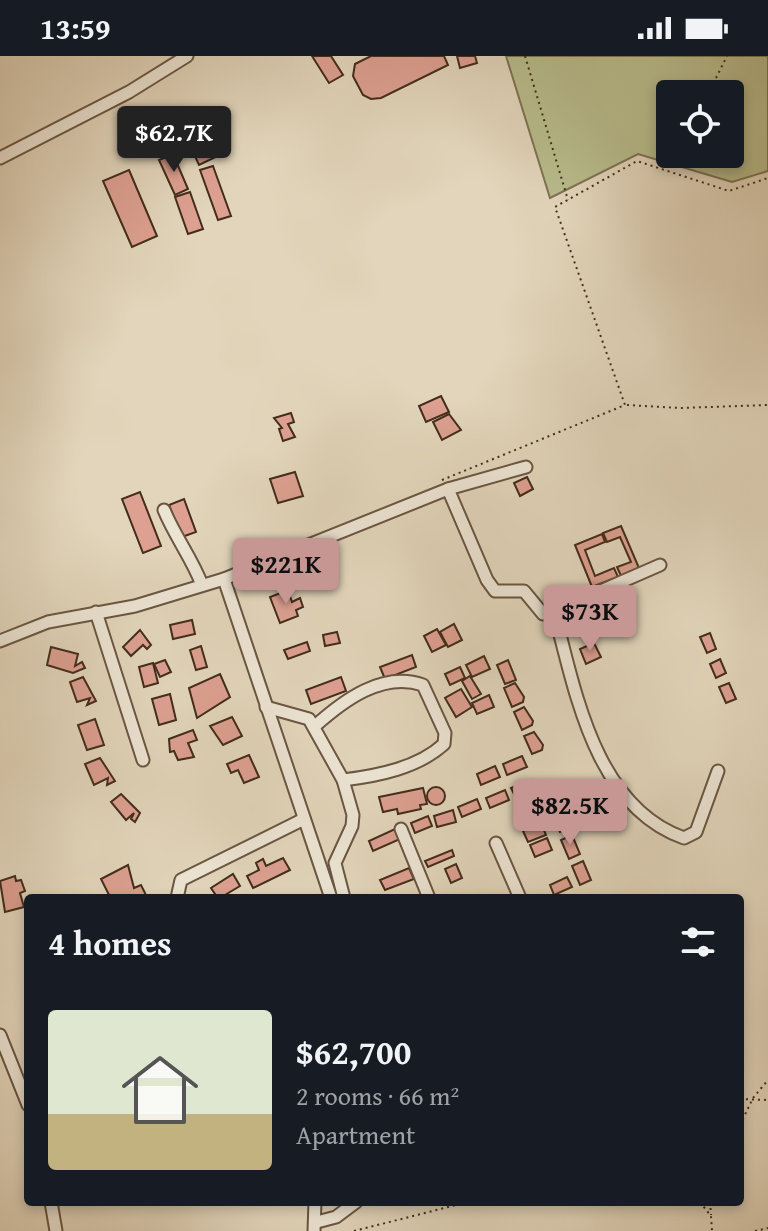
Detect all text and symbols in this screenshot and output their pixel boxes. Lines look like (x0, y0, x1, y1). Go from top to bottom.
text: 13:59 (40, 6, 111, 50)
map controls (656, 80, 744, 168)
button: locate (656, 80, 744, 168)
pin: $62.7K (109, 106, 239, 174)
text: $62.7K (135, 112, 213, 151)
pin: $221K (230, 538, 342, 606)
text: $221K (251, 544, 321, 583)
pin: $73K (543, 585, 637, 653)
text: $73K (562, 591, 618, 630)
pin: $82.5K (505, 779, 635, 847)
text: $82.5K (531, 785, 609, 824)
text: 4 homes (48, 918, 172, 967)
icon: filters (676, 920, 720, 964)
text: $62,700 (296, 1027, 411, 1076)
icon: home (112, 1042, 208, 1138)
text: 2 rooms · 66 m² (296, 1076, 459, 1115)
text: Apartment (296, 1115, 415, 1154)

